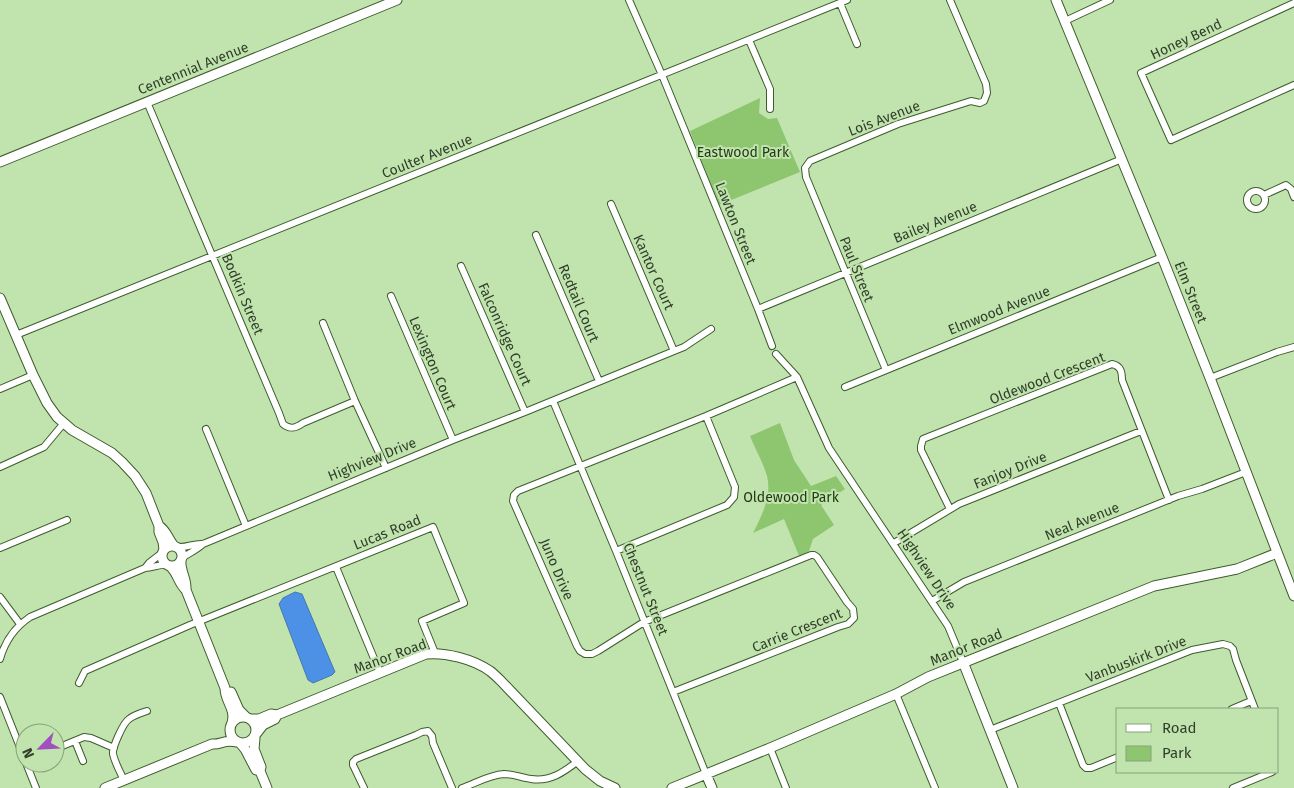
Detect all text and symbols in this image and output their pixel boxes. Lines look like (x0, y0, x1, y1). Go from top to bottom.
street label: Honey Bend (1148, 16, 1225, 63)
street label: Centennial Avenue (135, 38, 251, 98)
street label: Lois Avenue (846, 97, 922, 140)
street label: Coulter Avenue (379, 131, 475, 182)
park label: Eastwood Park (697, 144, 790, 161)
street label: Lawton Street (711, 180, 760, 268)
street label: Bailey Avenue (891, 198, 980, 247)
street label: Kantor Court (629, 232, 678, 313)
street label: Paul Street (836, 234, 878, 305)
street label: Bodkin Street (218, 251, 268, 338)
street label: Elm Street (1170, 259, 1211, 326)
street label: Redtail Court (555, 262, 603, 346)
street label: Falconridge Court (474, 280, 535, 389)
street label: Elmwood Avenue (946, 282, 1053, 339)
street label: Lexington Court (405, 314, 460, 413)
street label: Oldewood Crescent (987, 348, 1108, 408)
street label: Highview Drive (325, 434, 419, 485)
street label: Fanjoy Drive (971, 448, 1049, 493)
park label: Oldewood Park (743, 489, 840, 506)
street label: Neal Avenue (1042, 499, 1122, 544)
street label: Lucas Road (351, 511, 424, 554)
street label: Highview Drive (893, 526, 960, 613)
street label: Juno Drive (536, 536, 577, 603)
street label: Chestnut Street (619, 540, 672, 639)
street label: Carrie Crescent (750, 604, 846, 656)
street label: Manor Road (928, 625, 1005, 670)
street label: Vanbuskirk Drive (1084, 632, 1189, 686)
street label: Manor Road (351, 635, 429, 678)
legend (1116, 708, 1279, 773)
text: Road (1162, 719, 1197, 737)
north arrow (15, 723, 65, 773)
text: Park (1162, 744, 1192, 762)
text: N (19, 745, 38, 761)

